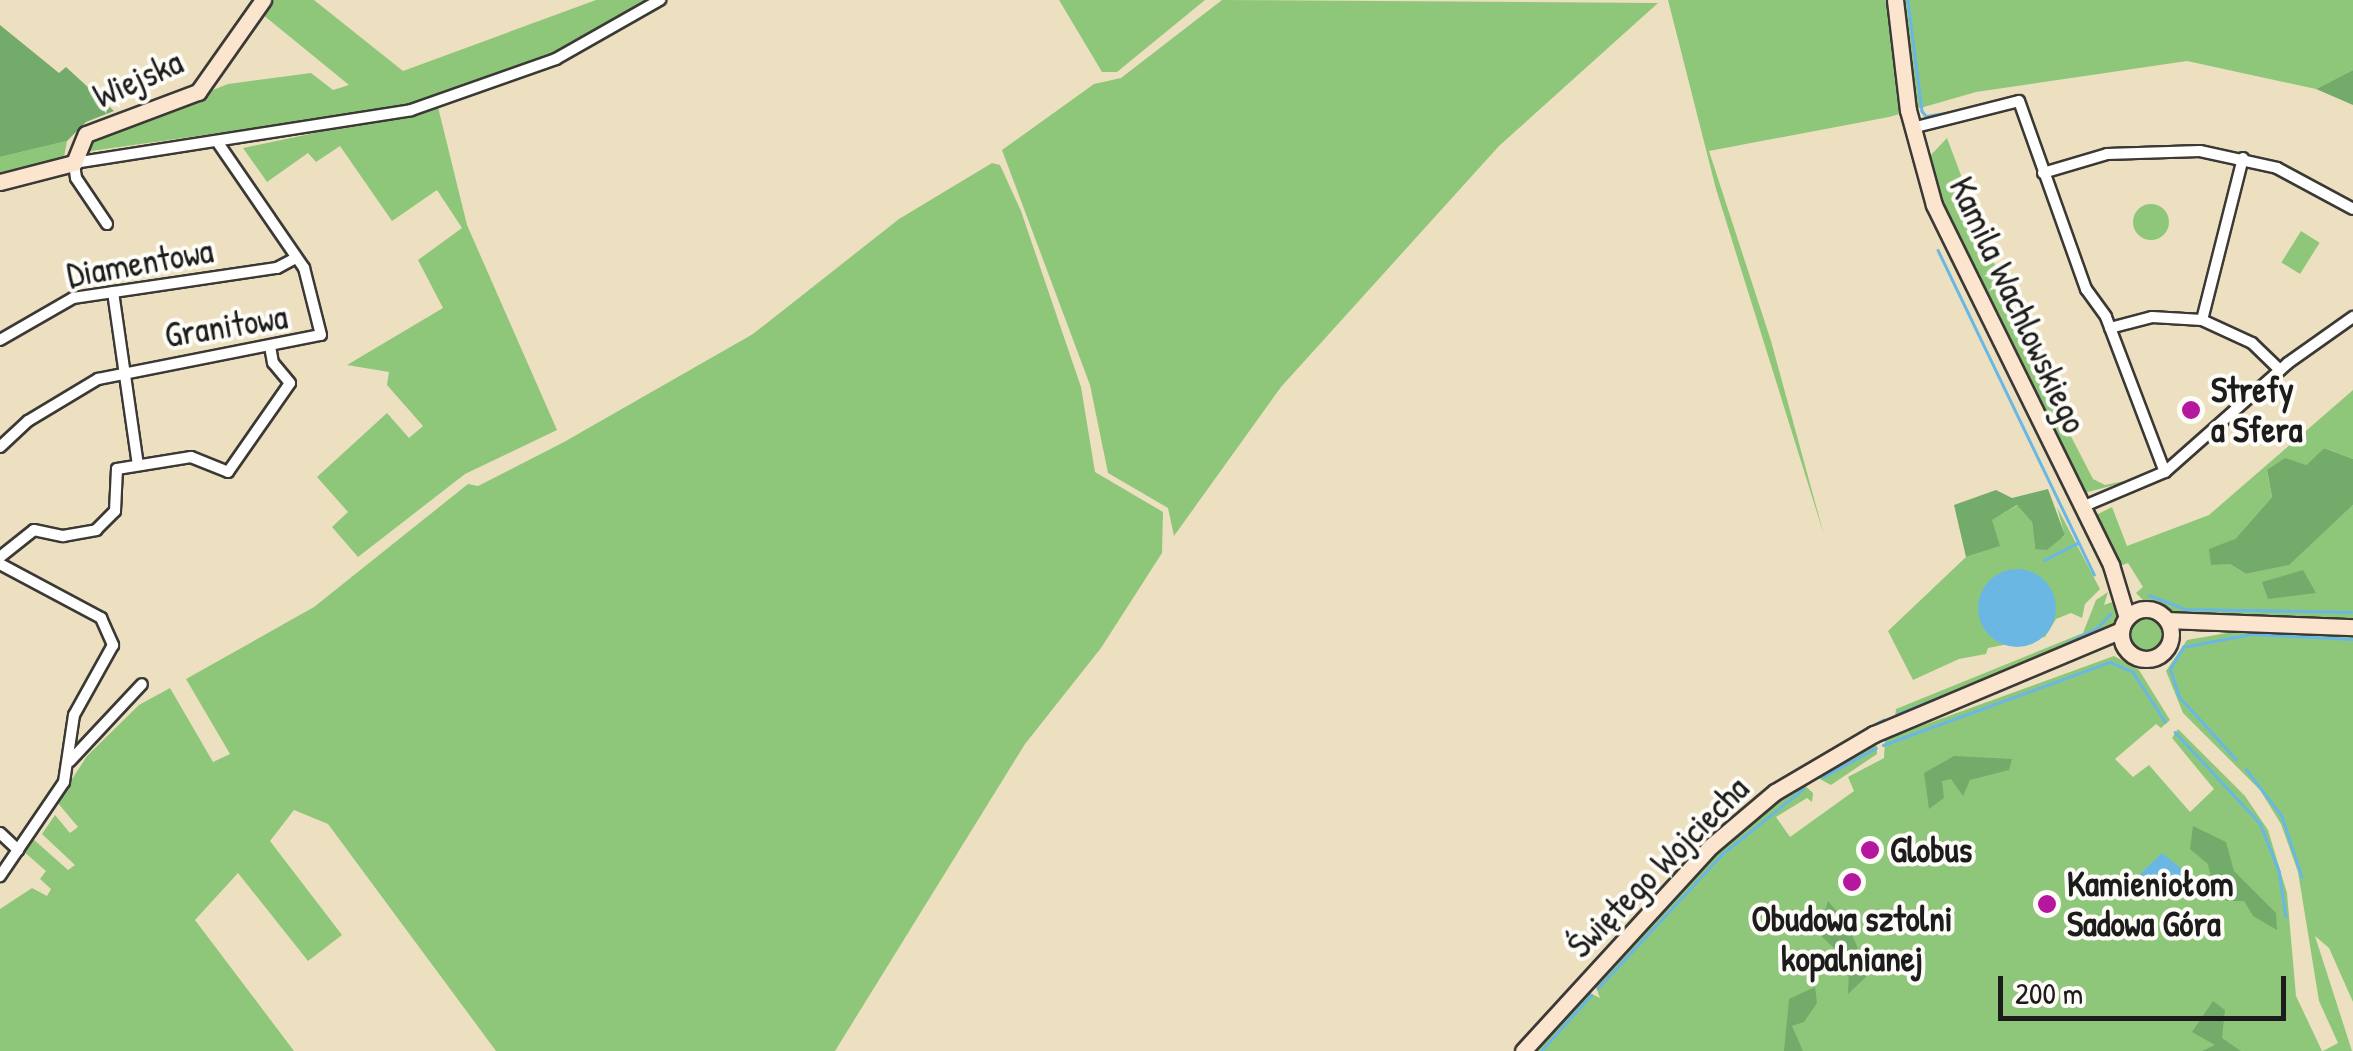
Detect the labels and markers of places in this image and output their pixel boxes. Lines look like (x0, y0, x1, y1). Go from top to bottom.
place label: Strefy a Sfera (2211, 369, 2303, 451)
marker: Strefy a Sfera (2180, 399, 2202, 421)
place label: Globus (1890, 829, 1972, 871)
marker: Globus (1859, 839, 1881, 861)
place label: Kamieniołom Sadowa Góra (2067, 863, 2234, 945)
marker: Obudowa sztolni kopalnianej (1841, 871, 1863, 893)
marker: Kamieniołom Sadowa Góra (2036, 893, 2058, 915)
place label: Obudowa sztolni kopalnianej (1751, 898, 1953, 980)

